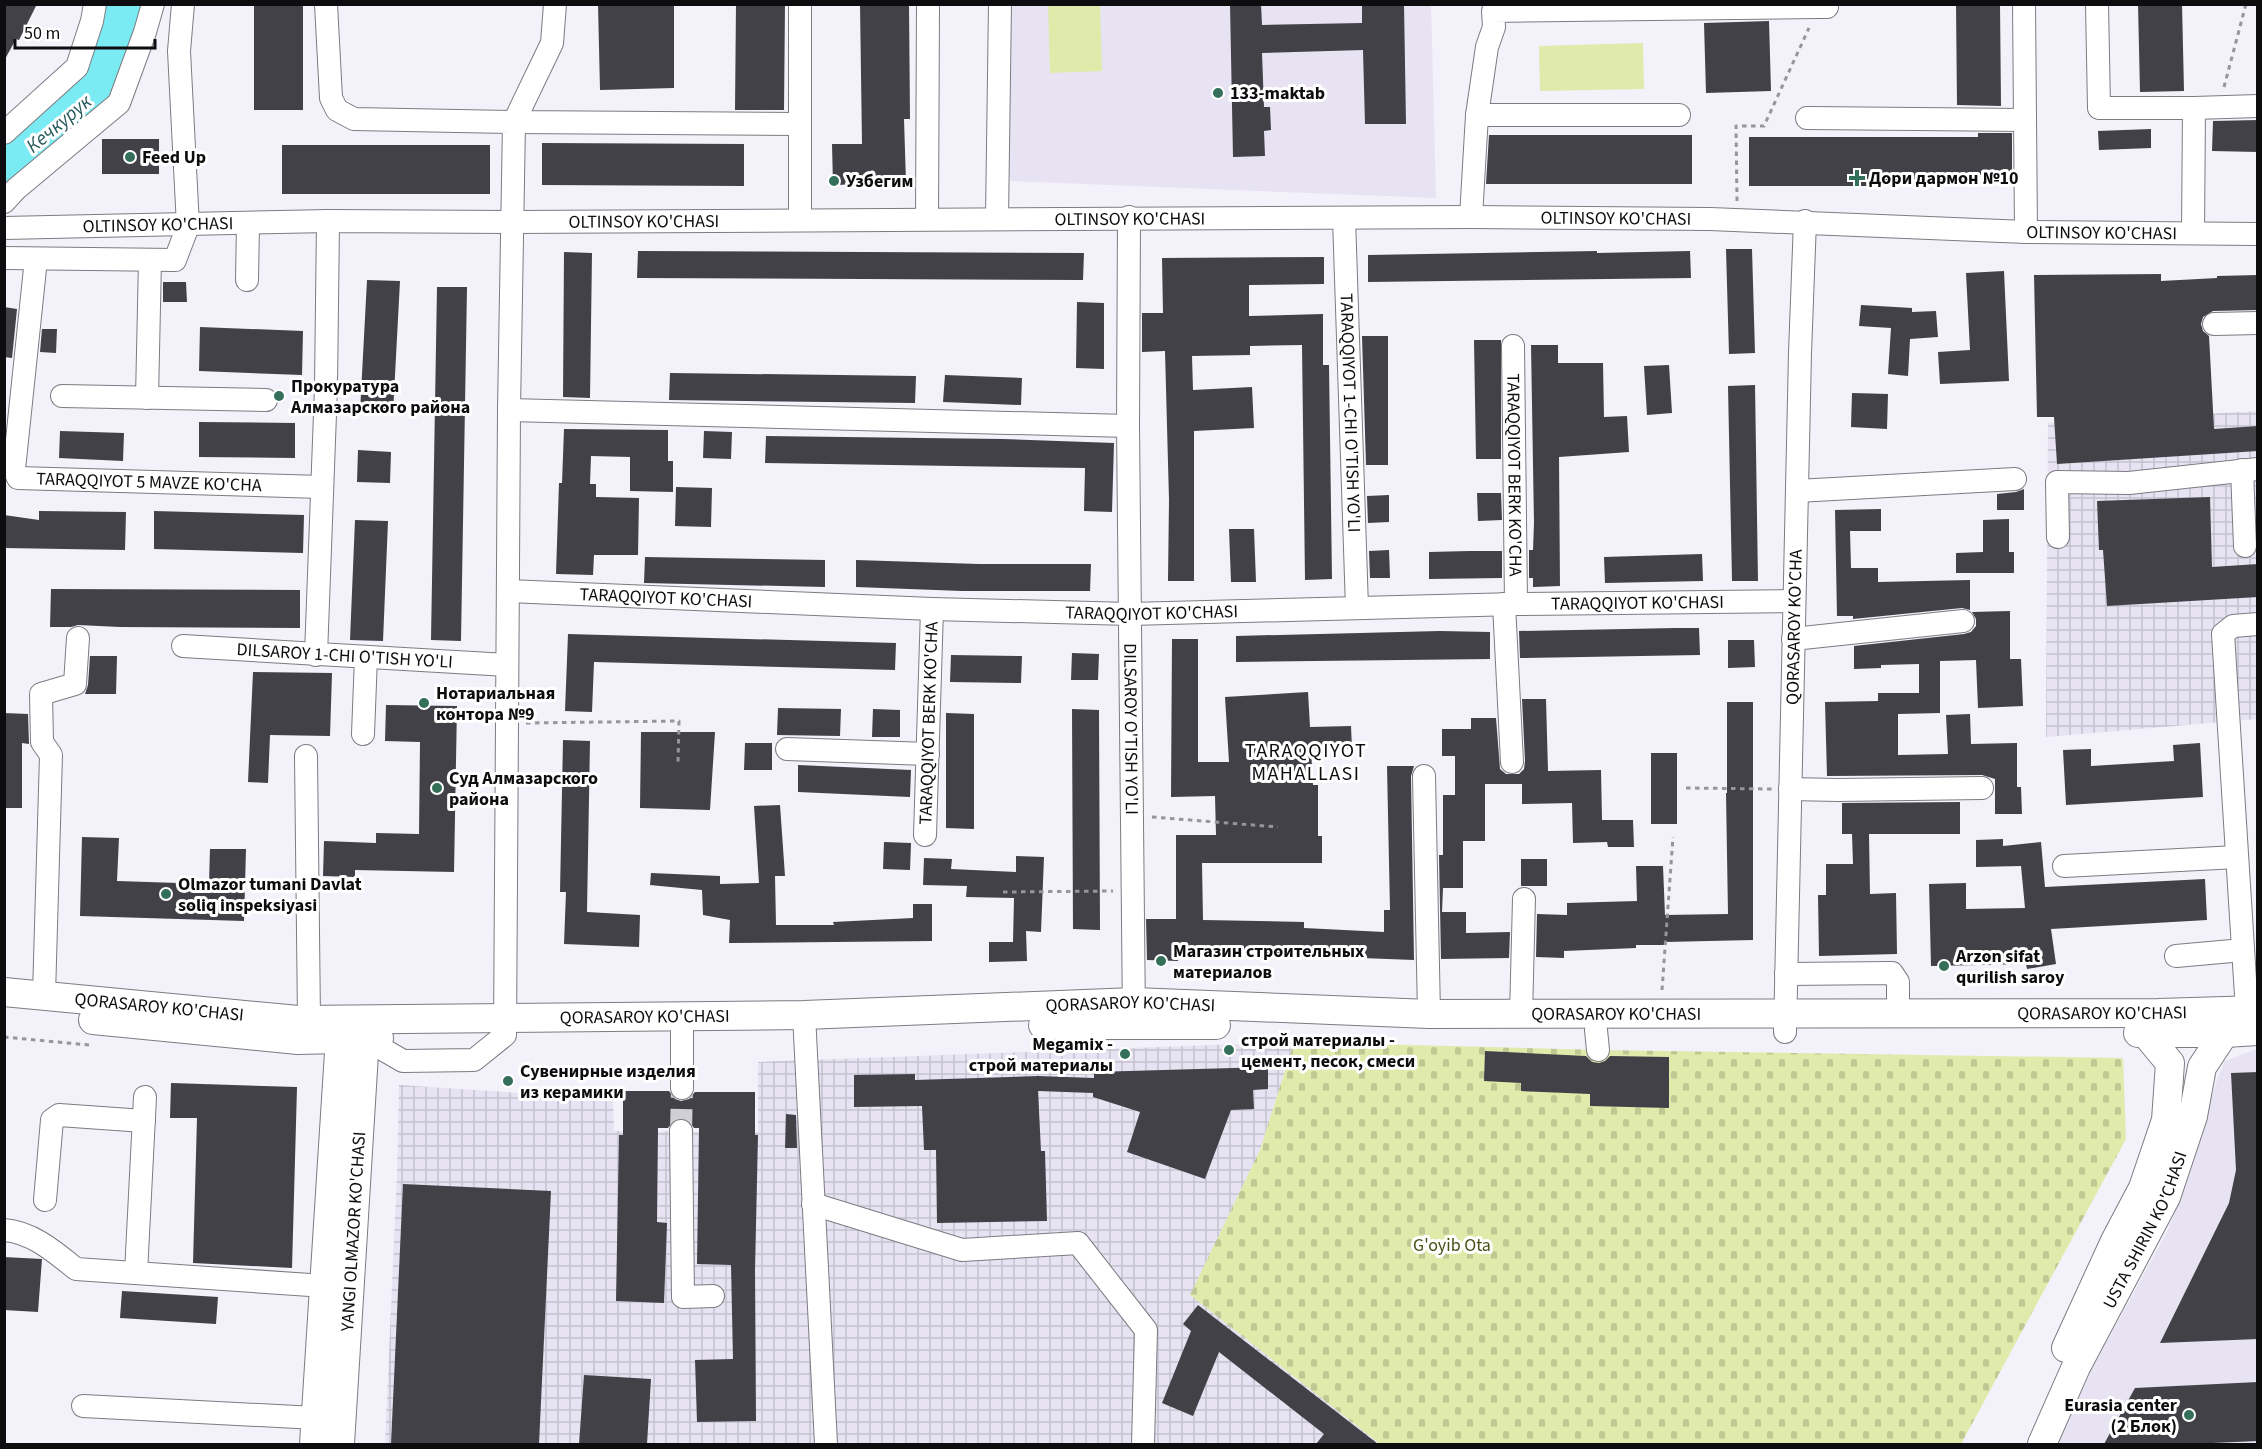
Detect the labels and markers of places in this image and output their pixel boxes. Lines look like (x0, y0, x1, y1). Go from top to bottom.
place label: 133-maktab (1230, 81, 1325, 106)
marker: 133-maktab (1211, 86, 1225, 100)
place label: Feed Up (142, 145, 206, 170)
marker: Feed Up (123, 150, 137, 164)
place label: Дори дармон №10 (1869, 166, 2019, 191)
place label: Узбегим (846, 169, 913, 194)
marker: Дори дармон №10 (1850, 171, 1864, 185)
marker: Узбегим (827, 174, 841, 188)
place label: Прокуратура Алмазарского района (290, 374, 470, 420)
marker: Прокуратура Алмазарского района (272, 389, 286, 403)
place label: Нотариальная контора №9 (436, 681, 555, 727)
marker: Нотариальная контора №9 (417, 696, 431, 710)
place label: Суд Алмазарского района (449, 766, 598, 812)
marker: Суд Алмазарского района (430, 781, 444, 795)
place label: Olmazor tumani Davlat soliq inspeksiyasi (178, 872, 362, 918)
marker: Olmazor tumani Davlat soliq inspeksiyasi (159, 887, 173, 901)
place label: Магазин строительных материалов (1173, 939, 1364, 985)
place label: Arzon sifat qurilish saroy (1955, 944, 2065, 990)
marker: Магазин строительных материалов (1154, 954, 1168, 968)
marker: Arzon sifat qurilish saroy (1937, 959, 1951, 973)
place label: строй материалы - цемент, песок, смеси (1241, 1028, 1415, 1074)
place label: Megamix - строй материалы (969, 1032, 1113, 1078)
marker: строй материалы - цемент, песок, смеси (1222, 1043, 1236, 1057)
marker: Megamix - строй материалы (1118, 1047, 1132, 1061)
place label: Сувенирные изделия из керамики (520, 1059, 696, 1105)
marker: Сувенирные изделия из керамики (501, 1074, 515, 1088)
place label: Eurasia center (2 Блок) (2064, 1393, 2178, 1439)
marker: Eurasia center (2 Блок) (2182, 1408, 2196, 1422)

